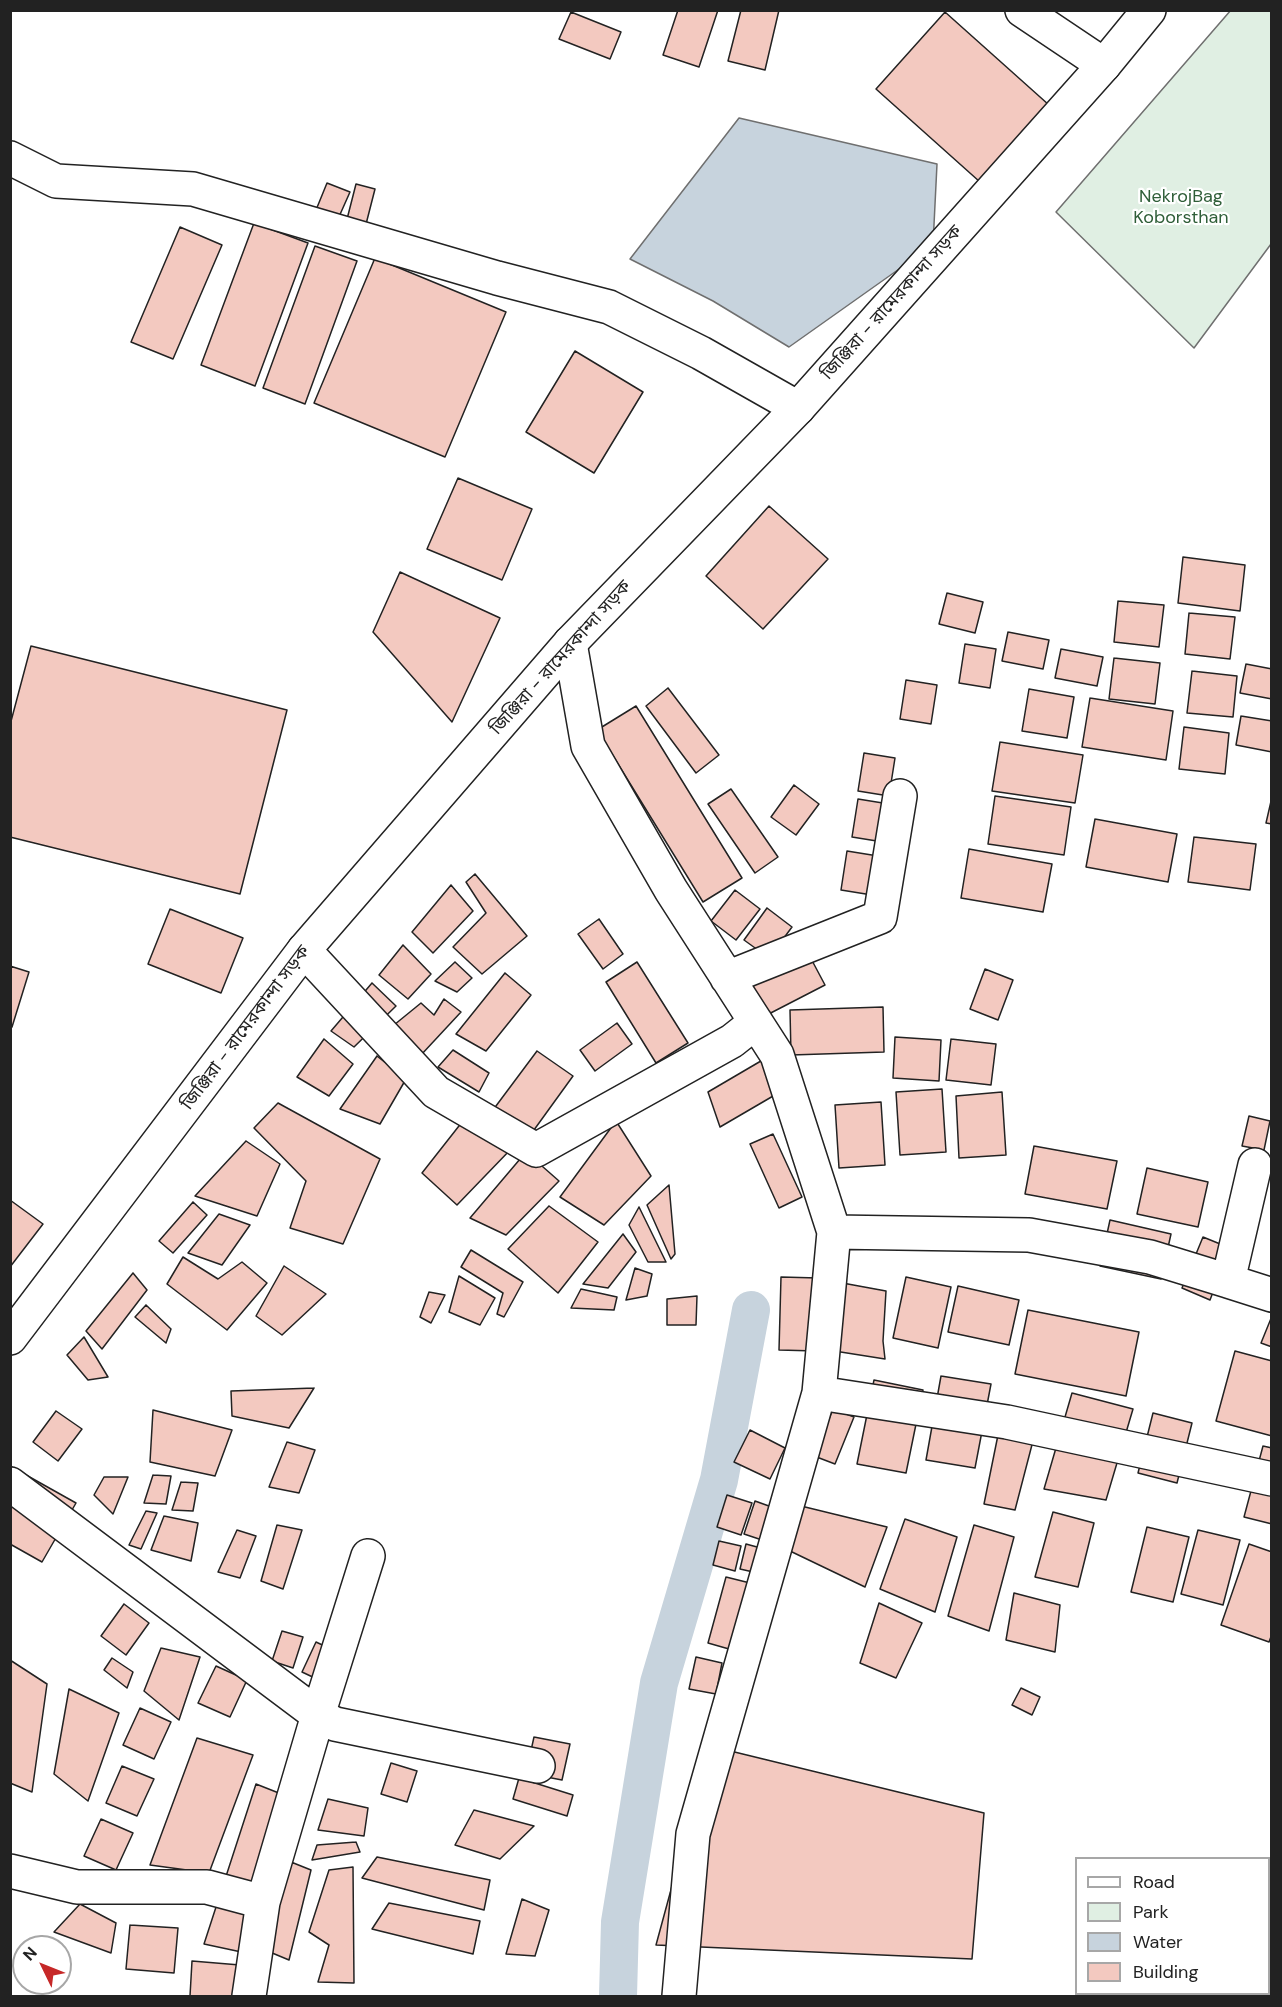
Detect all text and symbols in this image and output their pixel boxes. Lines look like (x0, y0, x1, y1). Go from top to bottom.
park label: NekrojBag Koborsthan (1133, 186, 1229, 228)
street label: জিঞ্জিরা - রামেরকান্দা সড়ক (817, 221, 967, 385)
street label: জিঞ্জিরা - রামেরকান্দা সড়ক (486, 576, 636, 740)
street label: জিঞ্জিরা - রামেরকান্দা সড়ক (177, 942, 315, 1114)
legend (1075, 1857, 1270, 1995)
text: Road (1133, 1870, 1175, 1894)
text: Park (1133, 1900, 1169, 1924)
text: Water (1133, 1930, 1183, 1954)
north arrow (12, 1935, 72, 1995)
text: N (18, 1942, 42, 1965)
text: Building (1133, 1960, 1198, 1984)

